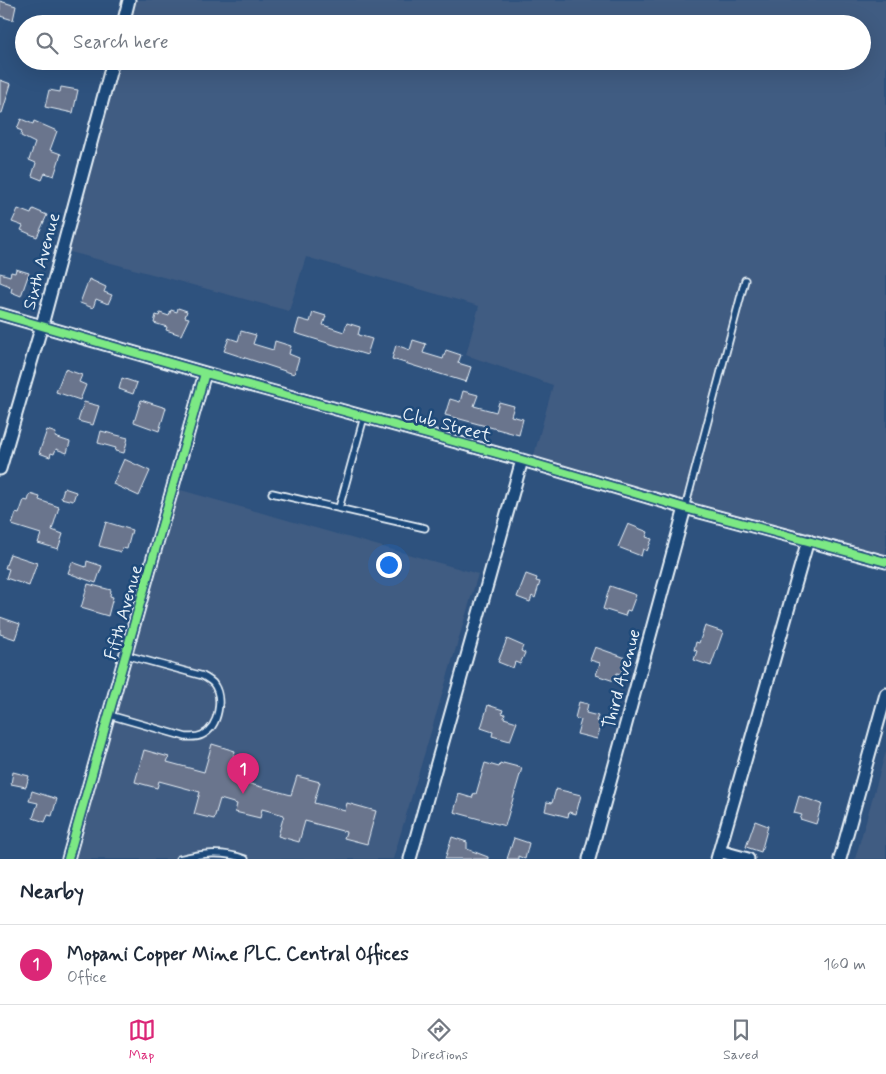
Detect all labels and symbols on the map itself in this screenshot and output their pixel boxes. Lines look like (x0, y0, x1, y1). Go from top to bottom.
street label: Sixth Avenue (17, 210, 66, 312)
street label: Club Street (399, 402, 495, 449)
your location (376, 552, 402, 578)
street label: Fifth Avenue (99, 562, 149, 663)
street label: Third Avenue (597, 627, 647, 732)
pin: 1 (227, 753, 259, 794)

